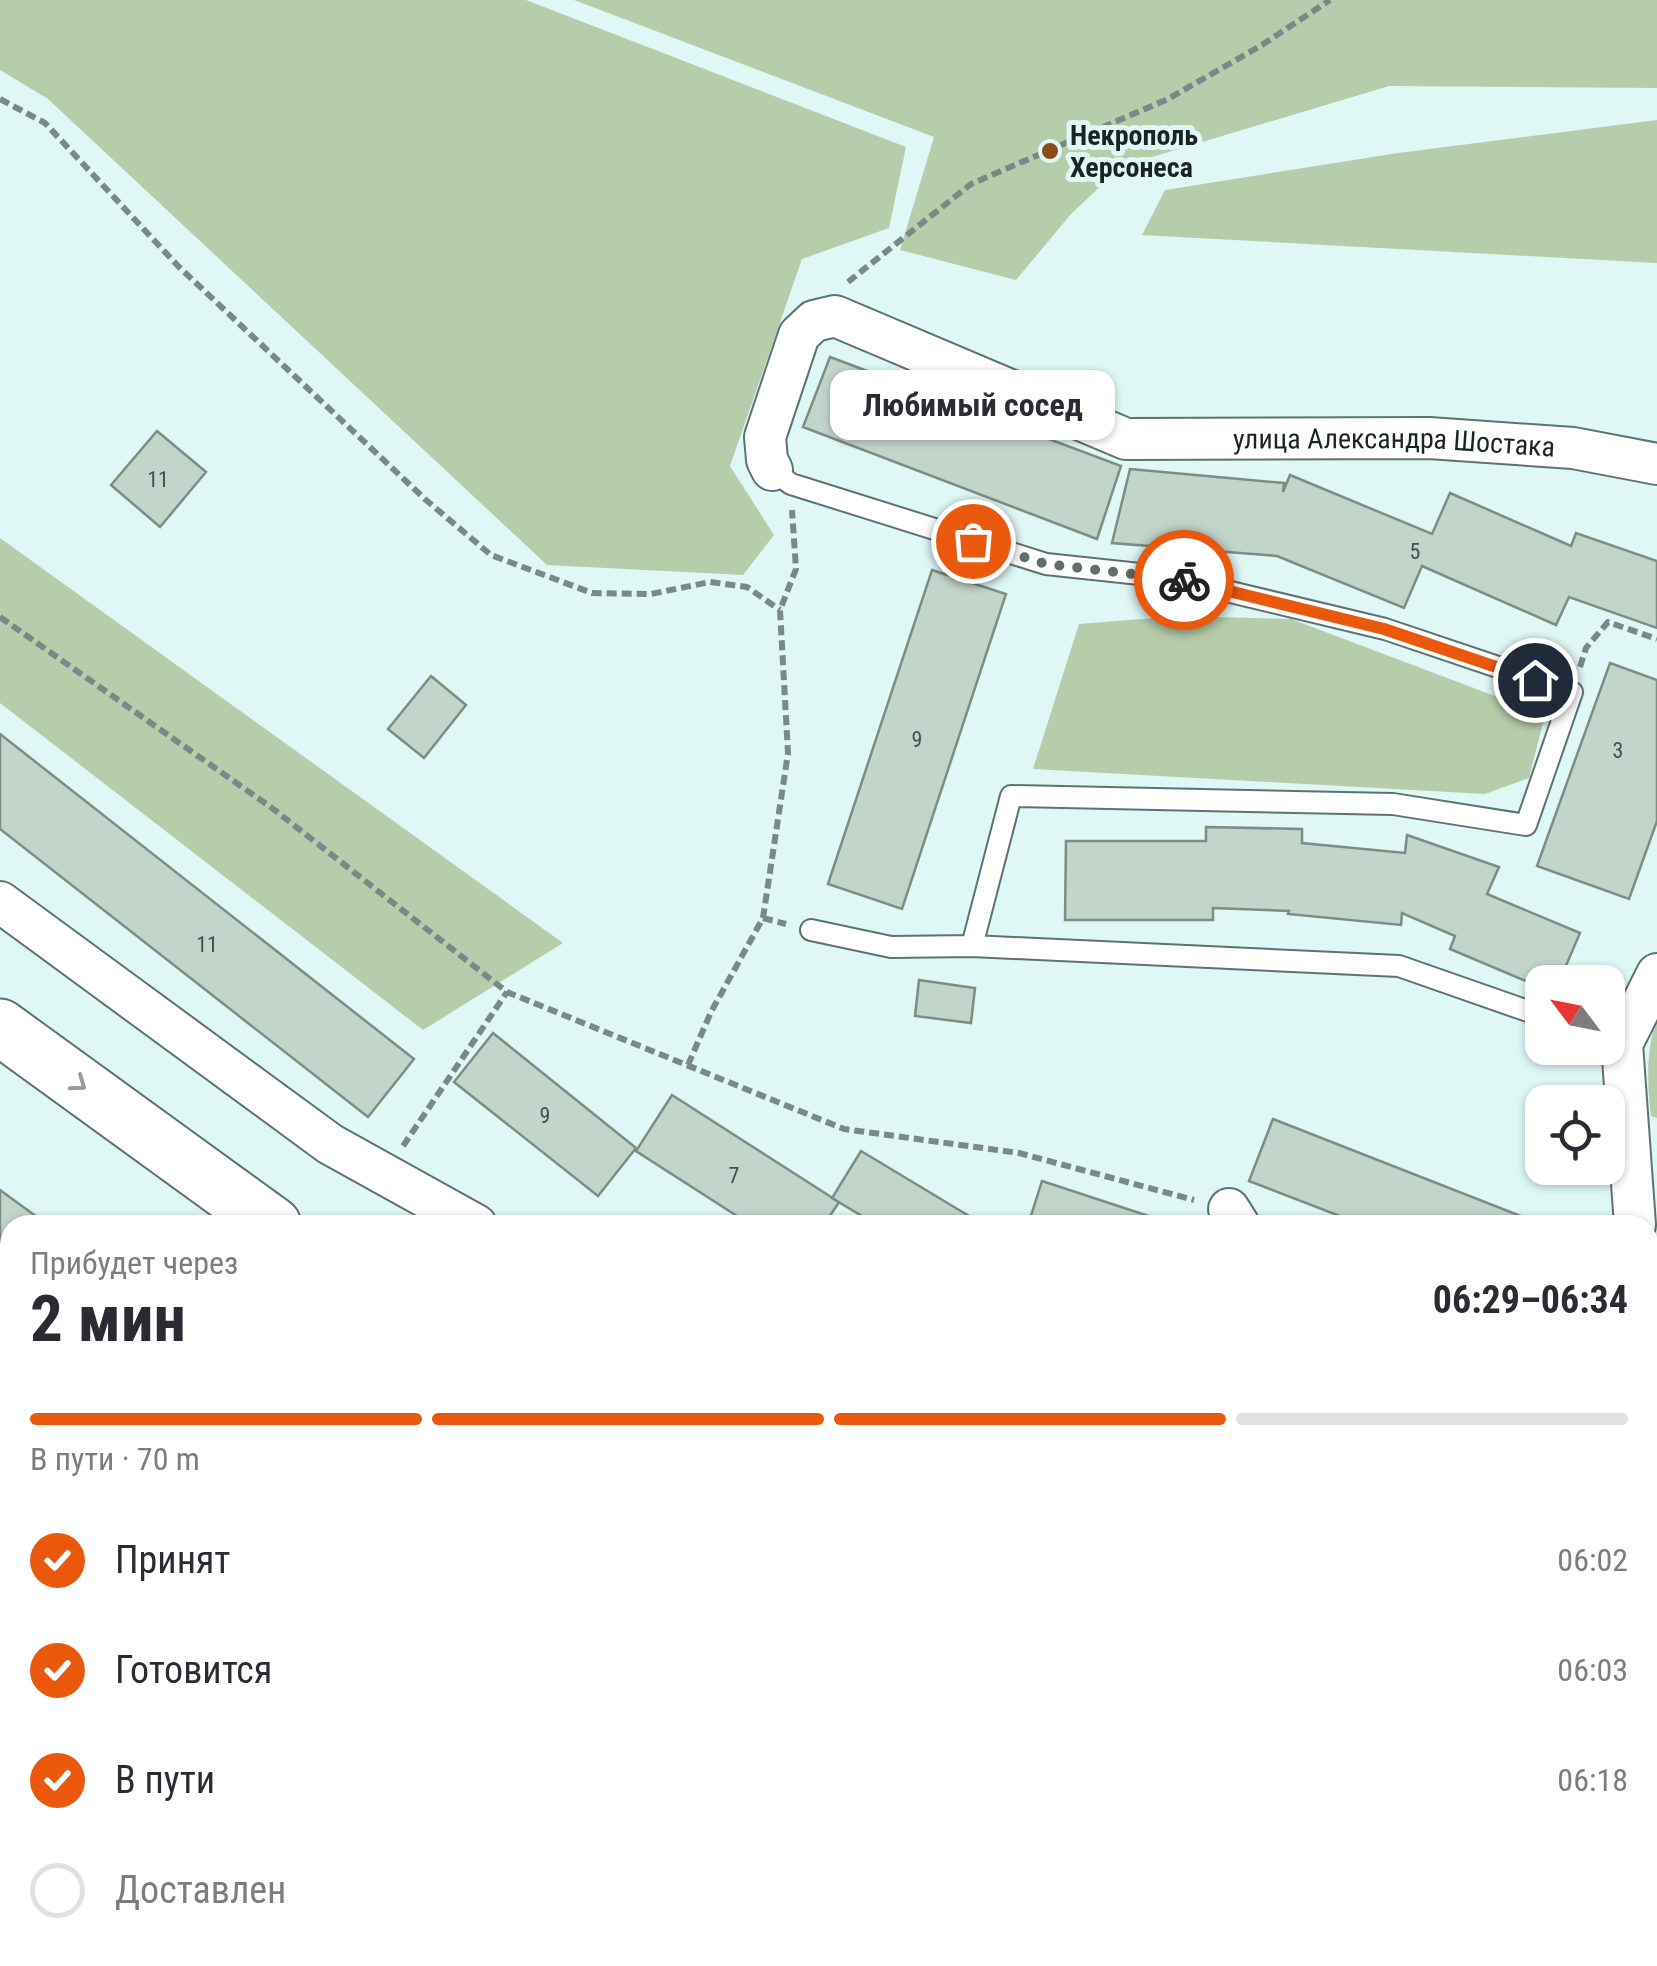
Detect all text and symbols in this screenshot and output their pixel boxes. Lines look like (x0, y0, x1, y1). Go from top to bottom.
place label: Некрополь Херсонеса (1070, 119, 1198, 184)
marker: Некрополь Херсонеса (1039, 140, 1061, 162)
callout: Любимый сосед (830, 371, 1116, 441)
text: Любимый сосед (862, 386, 1083, 424)
street label: улица Александра Шостака (1233, 422, 1556, 464)
house number: 11 (147, 467, 169, 492)
pin (931, 499, 1016, 584)
icon: bag (946, 514, 1001, 569)
courier (1134, 530, 1234, 630)
house number: 5 (1410, 539, 1420, 564)
icon: bike (1157, 553, 1212, 608)
pin (1493, 638, 1578, 723)
icon: home (1508, 653, 1563, 708)
house number: 9 (912, 727, 922, 752)
house number: 3 (1613, 738, 1623, 763)
house number: 11 (196, 932, 218, 957)
north arrow (1525, 965, 1625, 1065)
map controls (1525, 965, 1625, 1185)
one-way arrow (68, 1072, 86, 1090)
button: locate (1525, 1085, 1625, 1185)
house number: 9 (540, 1103, 550, 1128)
house number: 7 (729, 1163, 739, 1188)
text: Прибудет через (30, 1244, 238, 1282)
text: 06:29–06:34 (1433, 1278, 1628, 1322)
text: 2 мин (30, 1281, 186, 1357)
text: В пути · 70 m (30, 1440, 200, 1478)
icon: check (30, 1533, 85, 1588)
text: Принят (115, 1538, 231, 1582)
text: 06:02 (1557, 1541, 1628, 1579)
icon: check (30, 1643, 85, 1698)
text: Готовится (115, 1648, 272, 1692)
text: 06:03 (1557, 1651, 1628, 1689)
icon: check (30, 1753, 85, 1808)
text: В пути (115, 1758, 215, 1802)
text: 06:18 (1557, 1761, 1628, 1799)
text: Доставлен (115, 1868, 286, 1912)

